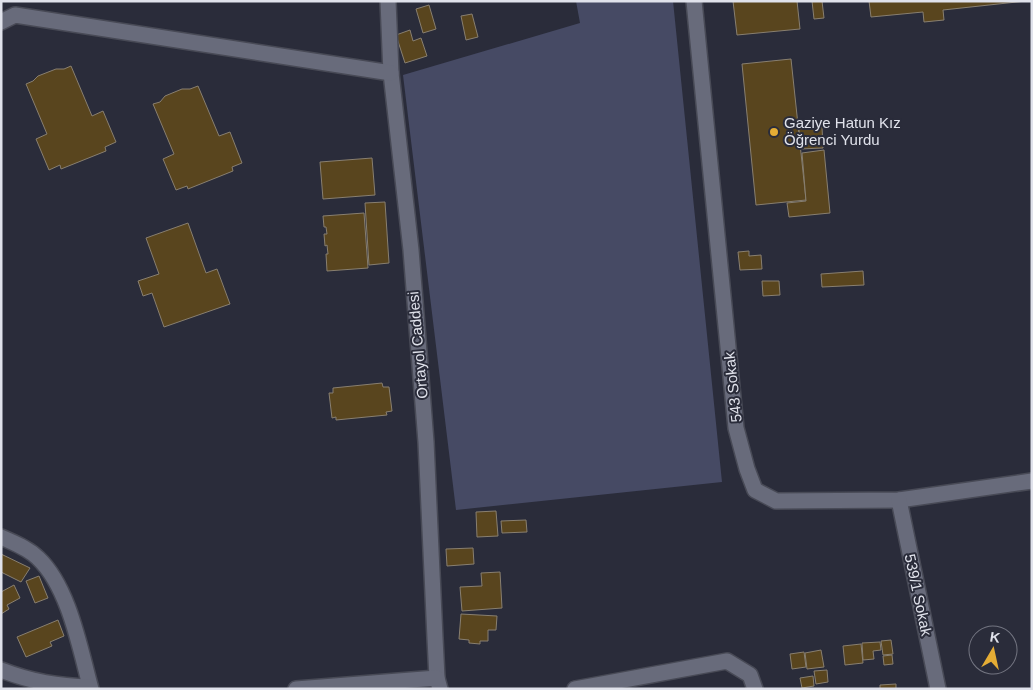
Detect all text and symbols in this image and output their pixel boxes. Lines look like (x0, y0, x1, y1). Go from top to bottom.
place label: Gaziye Hatun Kız Öğrenci Yurdu (784, 114, 901, 148)
marker: Gaziye Hatun Kız Öğrenci Yurdu (768, 126, 780, 138)
street label: Ortayol Caddesi (404, 291, 431, 399)
street label: 543 Sokak (720, 350, 745, 423)
street label: 539/1 Sokak (902, 552, 936, 638)
north arrow (968, 625, 1018, 675)
text: K (989, 628, 1001, 646)

